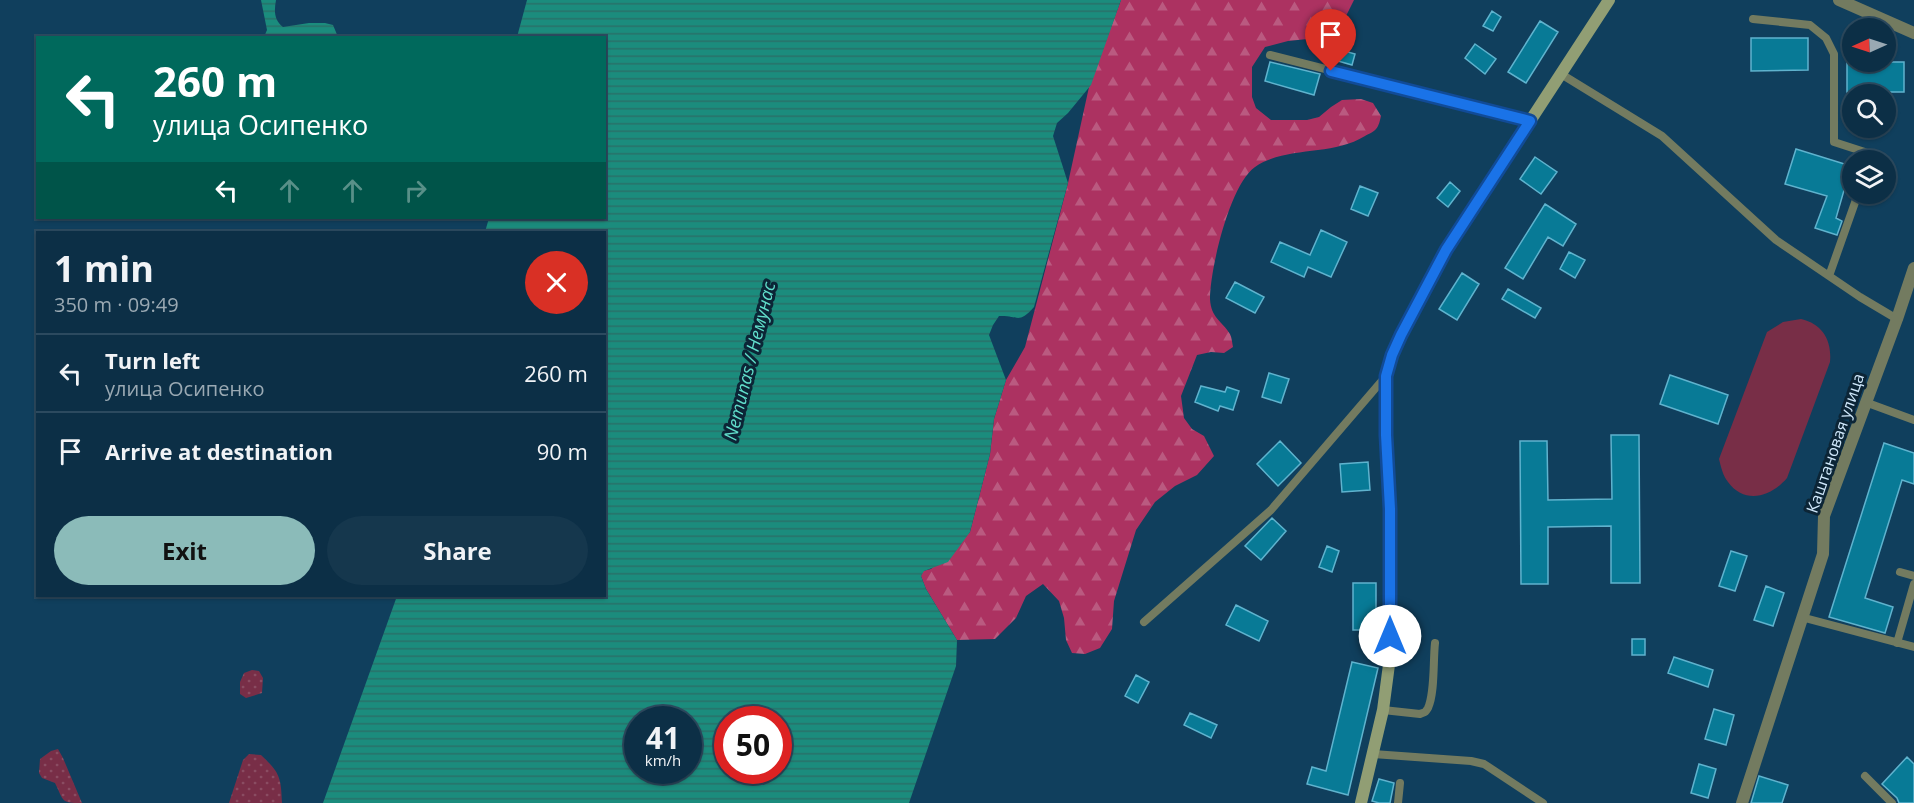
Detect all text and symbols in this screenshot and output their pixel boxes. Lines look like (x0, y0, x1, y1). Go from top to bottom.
pin (1305, 9, 1356, 71)
icon: arrive (1314, 18, 1347, 51)
north arrow (1842, 18, 1896, 72)
map controls (1842, 18, 1896, 204)
text: 260 m (153, 52, 277, 109)
icon: left (54, 60, 132, 138)
button: search (1842, 84, 1896, 138)
text: улица Осипенко (153, 106, 368, 143)
button: layers (1842, 150, 1896, 204)
icon: left (210, 174, 243, 207)
icon: ahead (273, 174, 306, 207)
icon: ahead (336, 174, 369, 207)
icon: right (399, 174, 432, 207)
text: 1 min (54, 244, 154, 293)
button: close (525, 251, 588, 314)
water label: Nemunas / Немунас (718, 278, 781, 443)
text: 350 m · 09:49 (54, 291, 179, 318)
text: Turn left (105, 345, 200, 375)
icon: left (54, 357, 87, 390)
text: 260 m (524, 358, 588, 388)
street label: Каштановая улица (1801, 370, 1869, 516)
text: улица Осипенко (105, 375, 265, 402)
icon: arrive (54, 435, 87, 468)
text: Arrive at destination (105, 436, 333, 466)
text: 90 m (537, 436, 588, 466)
button: Exit (54, 516, 315, 585)
button: Share (327, 516, 588, 585)
position arrow (1358, 604, 1422, 668)
speed limit sign: 50 (714, 706, 792, 784)
text: 41 (646, 717, 680, 758)
text: km/h (645, 750, 681, 770)

